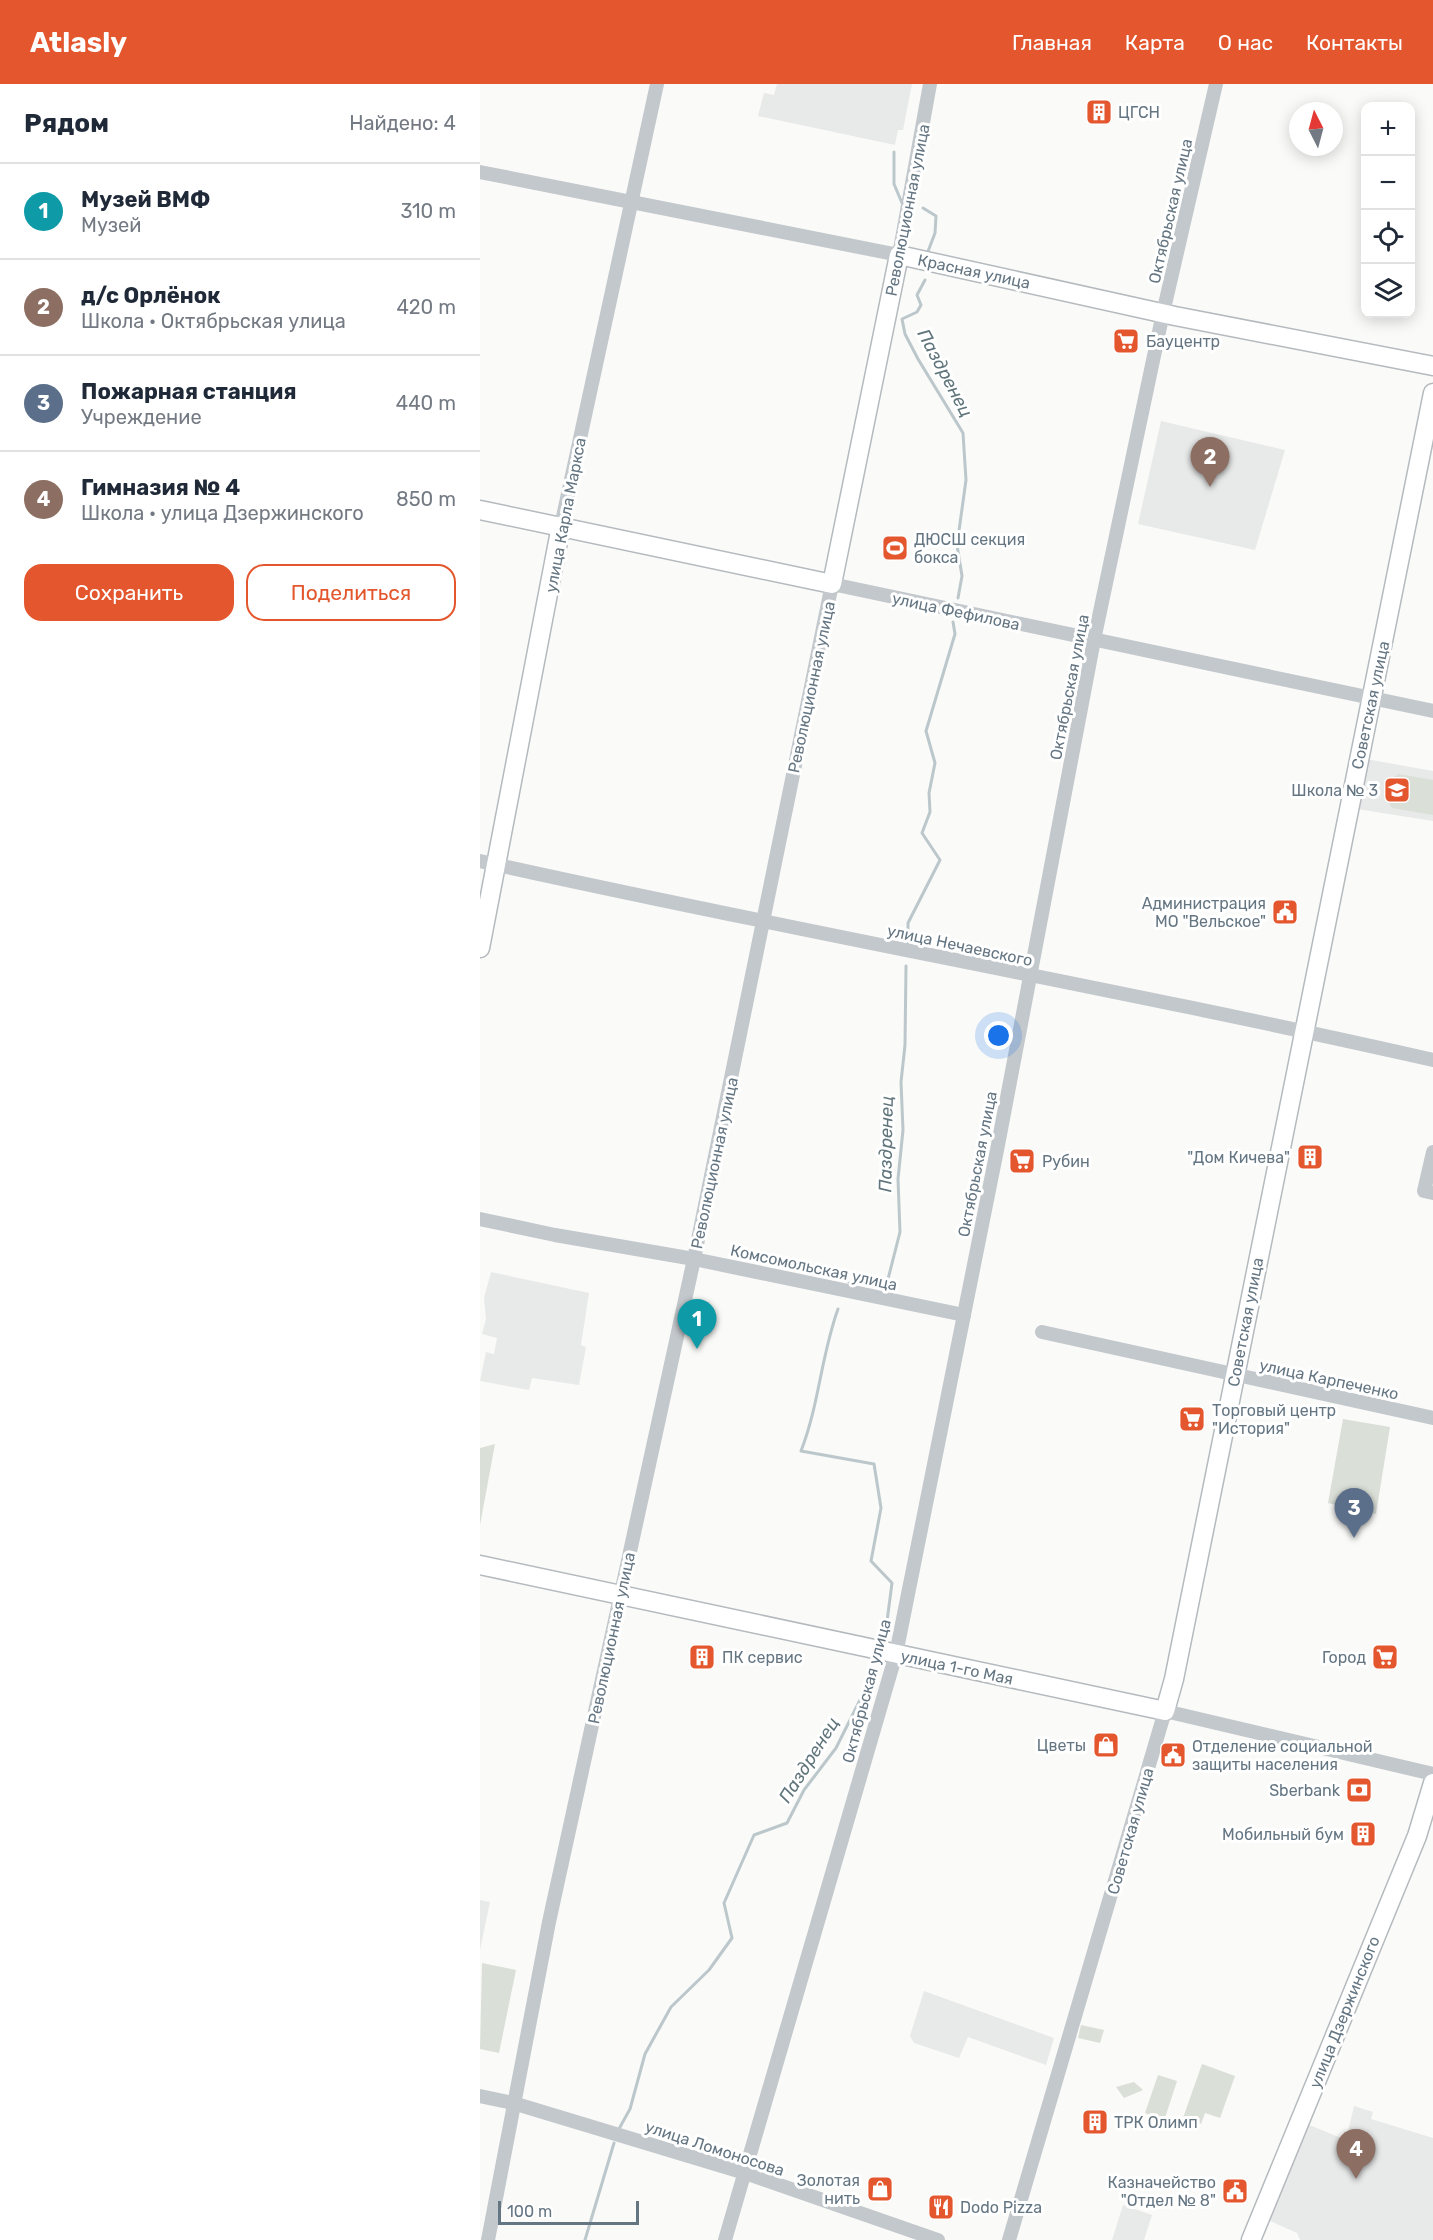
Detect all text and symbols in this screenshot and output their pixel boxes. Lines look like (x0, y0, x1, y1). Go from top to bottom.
text: Atlasly (30, 26, 127, 59)
text: Главная (1012, 30, 1092, 55)
text: Карта (1125, 30, 1185, 55)
text: О нас (1218, 30, 1273, 55)
text: Контакты (1306, 30, 1403, 55)
building icon: ЦГСН (1084, 97, 1114, 127)
north arrow (1289, 102, 1343, 156)
map controls (1361, 102, 1415, 318)
button: + (1361, 102, 1415, 156)
place label: ЦГСН (1118, 103, 1160, 122)
text: Рядом (24, 108, 109, 139)
text: Найдено: 4 (349, 111, 456, 135)
street label: Революционная улица (881, 122, 934, 298)
street label: Октябрьская улица (1145, 137, 1196, 285)
button: − (1361, 156, 1415, 210)
text: Музей ВМФ (81, 186, 210, 213)
text: 1 (39, 199, 48, 223)
text: 310 m (400, 199, 456, 223)
button: locate (1361, 210, 1415, 264)
text: Музей (81, 213, 141, 237)
street label: Красная улица (916, 250, 1032, 293)
button: layers (1361, 264, 1415, 318)
text: д/с Орлёнок (81, 282, 221, 309)
text: 2 (37, 295, 50, 319)
text: 420 m (396, 295, 456, 319)
text: Школа · Октябрьская улица (81, 309, 346, 333)
water label: Паздренец (913, 325, 977, 421)
supermarket icon: Бауцентр (1111, 326, 1141, 356)
place label: Бауцентр (1146, 332, 1220, 351)
text: Пожарная станция (81, 378, 297, 405)
text: 3 (37, 391, 50, 415)
text: 440 m (396, 391, 456, 415)
text: Учреждение (81, 405, 202, 429)
street label: улица Карла Маркса (541, 436, 590, 594)
pin: 2 (1190, 438, 1230, 487)
text: Гимназия № 4 (81, 474, 240, 501)
text: 4 (37, 487, 50, 511)
text: 850 m (396, 487, 456, 511)
text: Школа · улица Дзержинского (81, 501, 364, 525)
place label: ДЮСШ секция бокса (914, 530, 1025, 567)
sports icon: ДЮСШ секция бокса (880, 533, 910, 563)
button: Сохранить (24, 564, 234, 621)
button: Поделиться (246, 564, 456, 621)
street label: улица Фефилова (890, 589, 1021, 634)
street label: Революционная улица (784, 600, 839, 775)
street label: Октябрьская улица (1046, 613, 1093, 762)
street label: Советская улица (1348, 639, 1393, 771)
school or university icon: Школа № 3 (1382, 775, 1412, 805)
place label: Школа № 3 (1291, 781, 1378, 800)
place label: Администрация МО "Вельское" (1142, 894, 1266, 931)
public building icon: Администрация МО "Вельское" (1270, 897, 1300, 927)
street label: улица Нечаевского (886, 921, 1034, 970)
your location (984, 1021, 1013, 1050)
street label: Революционная улица (687, 1076, 742, 1251)
street label: Октябрьская улица (954, 1090, 1001, 1239)
water label: Паздренец (874, 1096, 898, 1192)
building icon: "Дом Кичева" (1295, 1142, 1325, 1172)
supermarket icon: Рубин (1007, 1146, 1037, 1176)
place label: "Дом Кичева" (1187, 1148, 1290, 1167)
place label: Рубин (1042, 1152, 1090, 1171)
street label: Комсомольская улица (729, 1241, 899, 1294)
street label: Советская улица (1224, 1256, 1267, 1388)
pin: 1 (678, 1300, 716, 1349)
street label: улица Карпеченко (1258, 1355, 1400, 1404)
place label: Торговый центр "История" (1212, 1401, 1336, 1438)
supermarket icon: Торговый центр "История" (1177, 1404, 1207, 1434)
pin: 3 (1334, 1488, 1374, 1538)
street label: Революционная улица (584, 1551, 639, 1726)
street label: Октябрьская улица (838, 1617, 895, 1765)
building icon: ПК сервис (687, 1642, 717, 1672)
supermarket icon: Город (1370, 1642, 1400, 1672)
street label: улица 1-го Мая (899, 1646, 1015, 1689)
place label: ПК сервис (722, 1648, 803, 1667)
place label: Город (1322, 1648, 1366, 1667)
water label: Паздренец (774, 1713, 844, 1807)
shop icon: Цветы (1091, 1730, 1121, 1760)
place label: Цветы (1037, 1736, 1086, 1755)
place label: Отделение социальной защиты населения (1192, 1737, 1373, 1774)
public building icon: Отделение социальной защиты населения (1158, 1740, 1188, 1770)
street label: Советская улица (1103, 1766, 1158, 1897)
bank icon: Sberbank (1344, 1775, 1374, 1805)
place label: Sberbank (1269, 1781, 1341, 1800)
building icon: Мобильный бум (1348, 1819, 1378, 1849)
place label: Мобильный бум (1222, 1825, 1344, 1844)
street label: улица Дзержинского (1305, 1933, 1384, 2091)
building icon: ТРК Олимп (1080, 2107, 1110, 2137)
place label: ТРК Олимп (1114, 2113, 1198, 2132)
street label: улица Ломоносова (643, 2117, 787, 2180)
pin: 4 (1336, 2130, 1376, 2179)
place label: Золотая нить (797, 2171, 860, 2208)
place label: Казначейство "Отдел № 8" (1107, 2173, 1216, 2210)
shop icon: Золотая нить (865, 2174, 895, 2204)
public building icon: Казначейство "Отдел № 8" (1220, 2176, 1250, 2206)
restaurant icon: Dodo Pizza (926, 2192, 956, 2222)
scale bar (498, 2198, 639, 2226)
place label: Dodo Pizza (960, 2198, 1042, 2217)
text: 100 m (507, 2202, 552, 2221)

